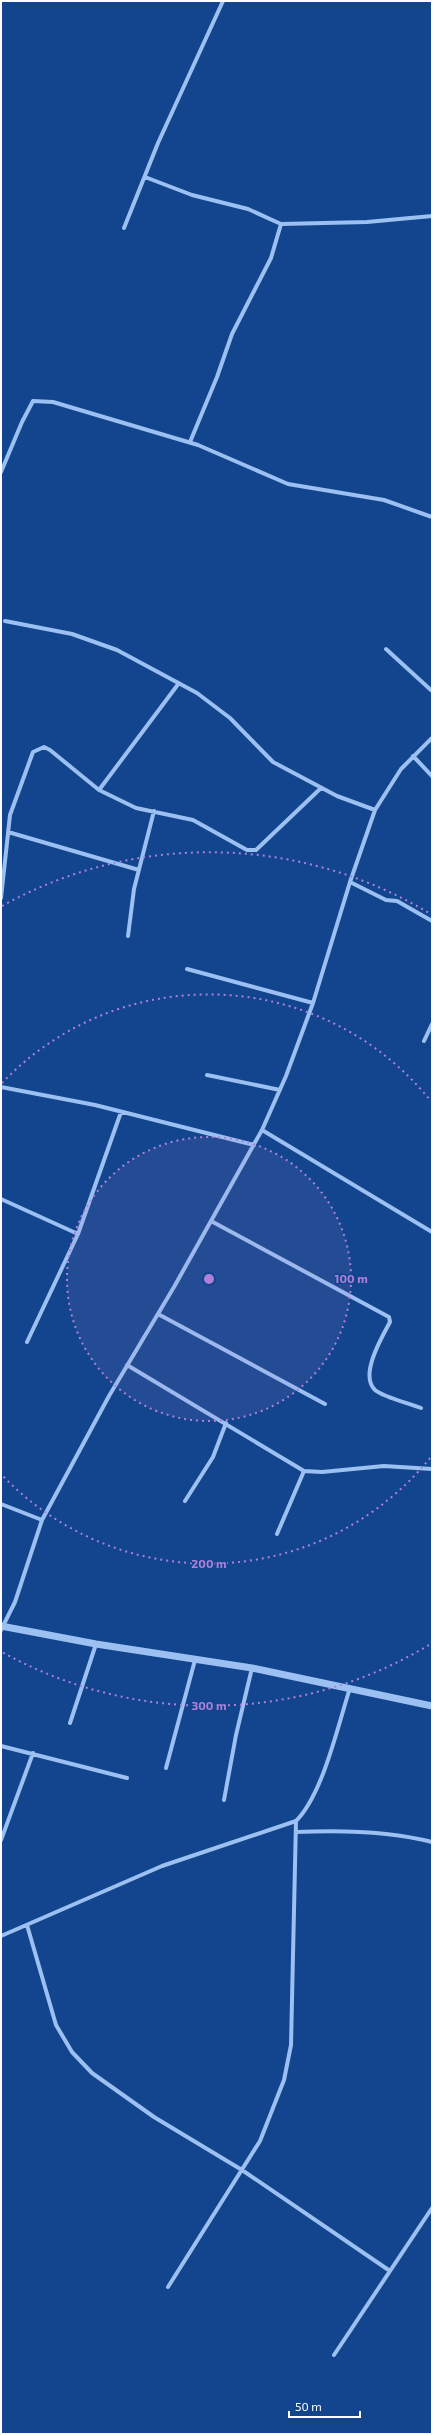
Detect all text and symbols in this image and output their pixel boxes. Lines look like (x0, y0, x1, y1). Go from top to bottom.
text: 100 m (334, 1271, 368, 1285)
centre of rings (202, 1272, 216, 1286)
text: 200 m (191, 1556, 227, 1570)
text: 300 m (191, 1698, 227, 1712)
scale bar (289, 2393, 360, 2419)
text: 50 m (295, 2399, 322, 2413)

